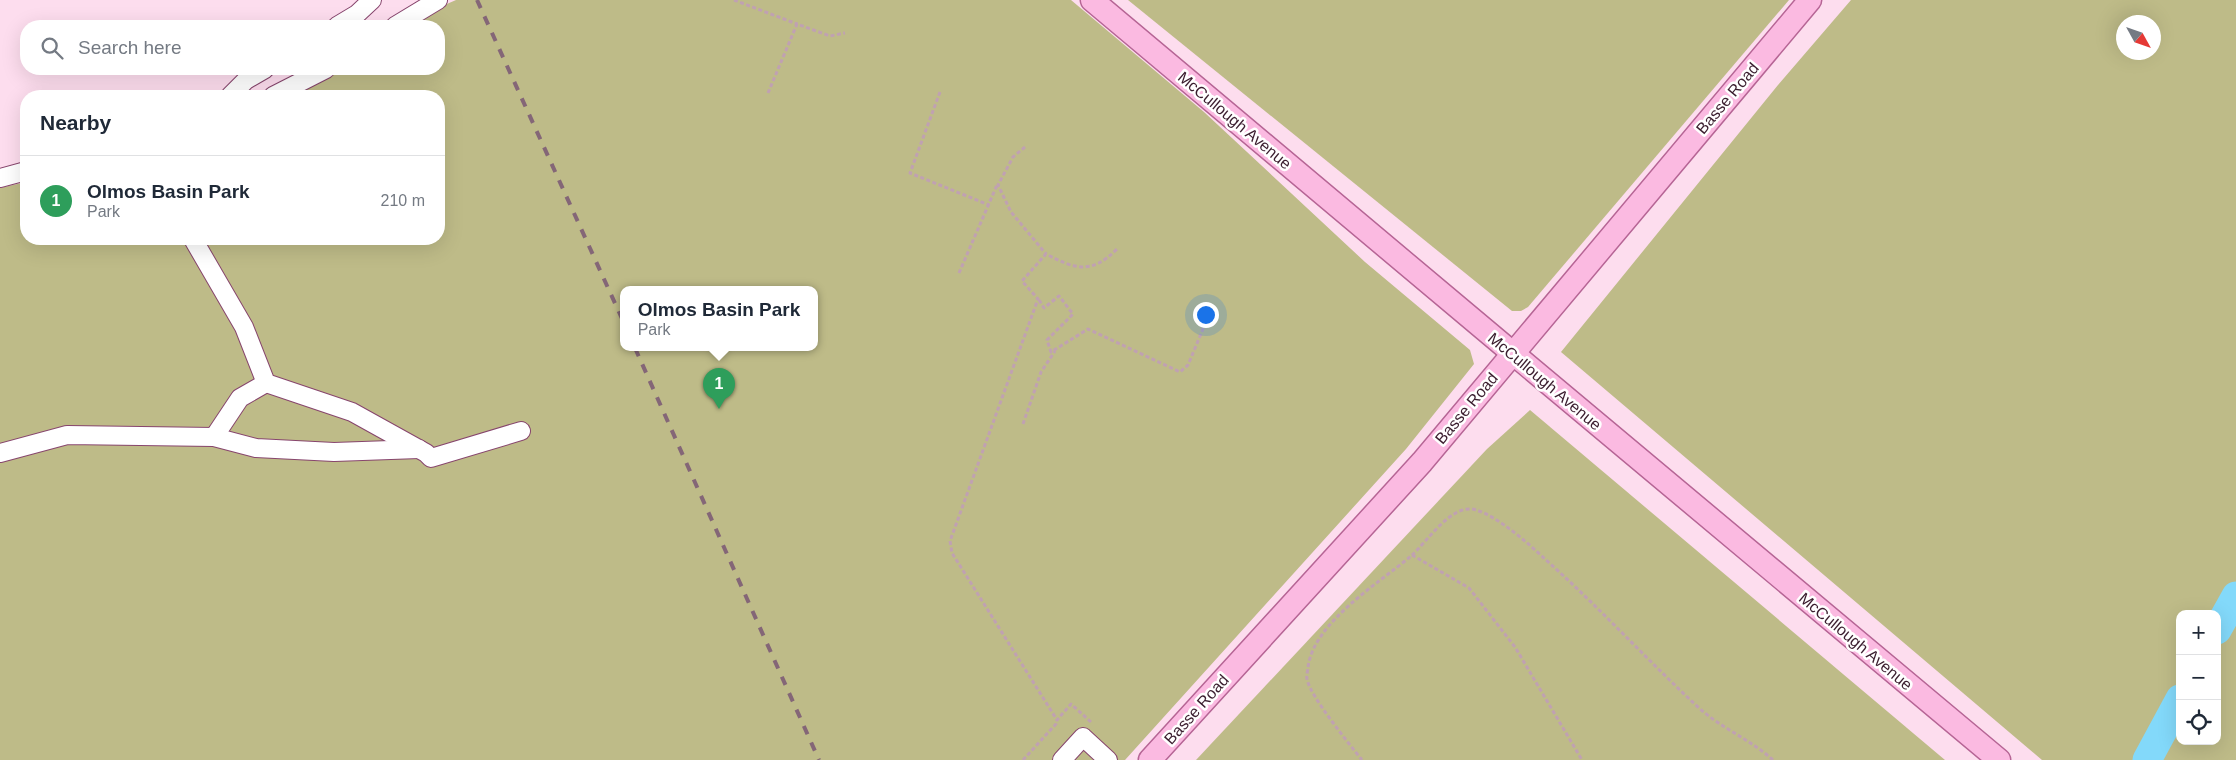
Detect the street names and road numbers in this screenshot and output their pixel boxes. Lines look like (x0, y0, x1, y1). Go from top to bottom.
street label: Basse Road (1693, 59, 1762, 137)
street label: McCullough Avenue (1175, 68, 1295, 173)
street label: McCullough Avenue (1485, 329, 1605, 434)
street label: Basse Road (1432, 369, 1501, 447)
street label: McCullough Avenue (1796, 589, 1916, 694)
street label: Basse Road (1161, 671, 1232, 747)

